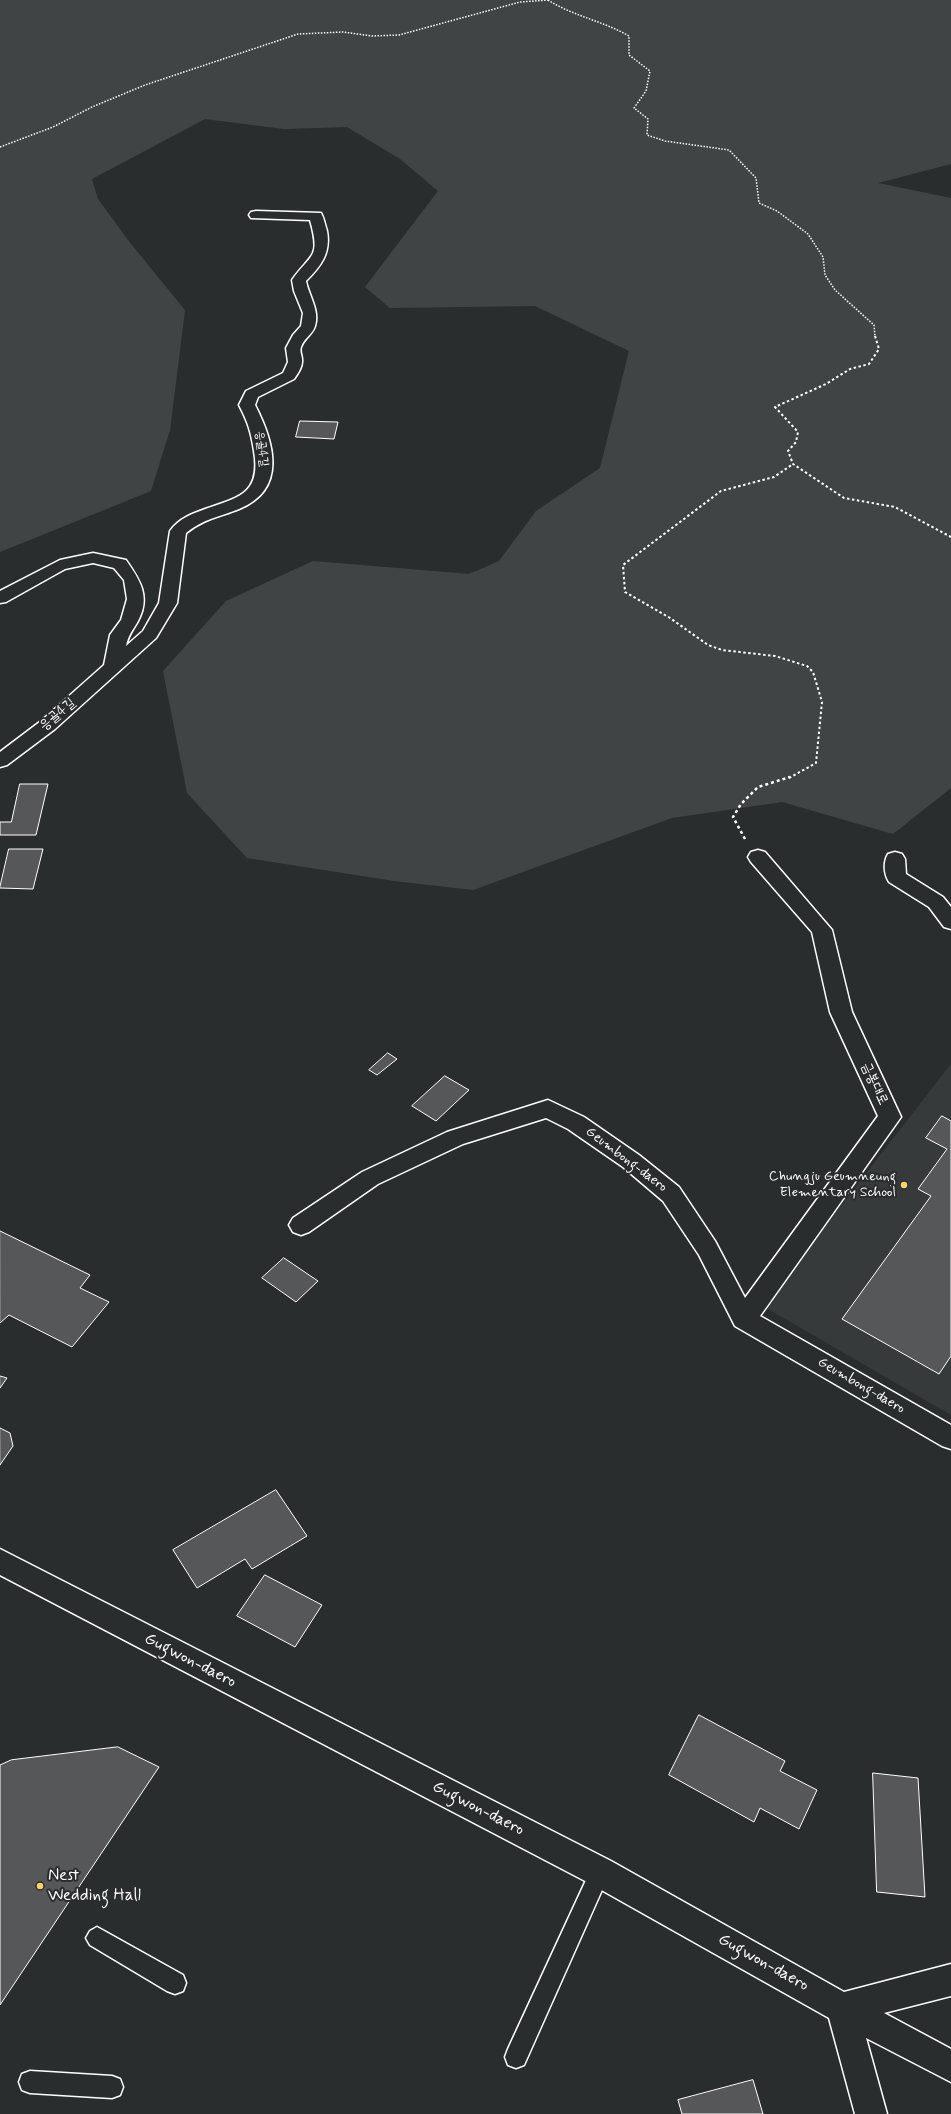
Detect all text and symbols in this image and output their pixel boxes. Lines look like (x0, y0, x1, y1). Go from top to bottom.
street label: 응골4길 (251, 430, 271, 468)
street label: 응골4길 (37, 695, 79, 735)
street label: 금봉대로 (857, 1060, 891, 1108)
street label: Geumbong-daero (582, 1124, 670, 1196)
place label: Chungju Geumneung Elementary School (769, 1169, 896, 1202)
marker: Chungju Geumneung Elementary School (899, 1180, 909, 1190)
street label: Geumbong-daero (814, 1354, 908, 1418)
street label: Gugwon-daero (141, 1629, 239, 1693)
street label: Gugwon-daero (429, 1777, 527, 1841)
place label: Nest Wedding Hall (48, 1866, 141, 1906)
marker: Nest Wedding Hall (35, 1881, 45, 1891)
street label: Gugwon-daero (714, 1930, 812, 1996)

